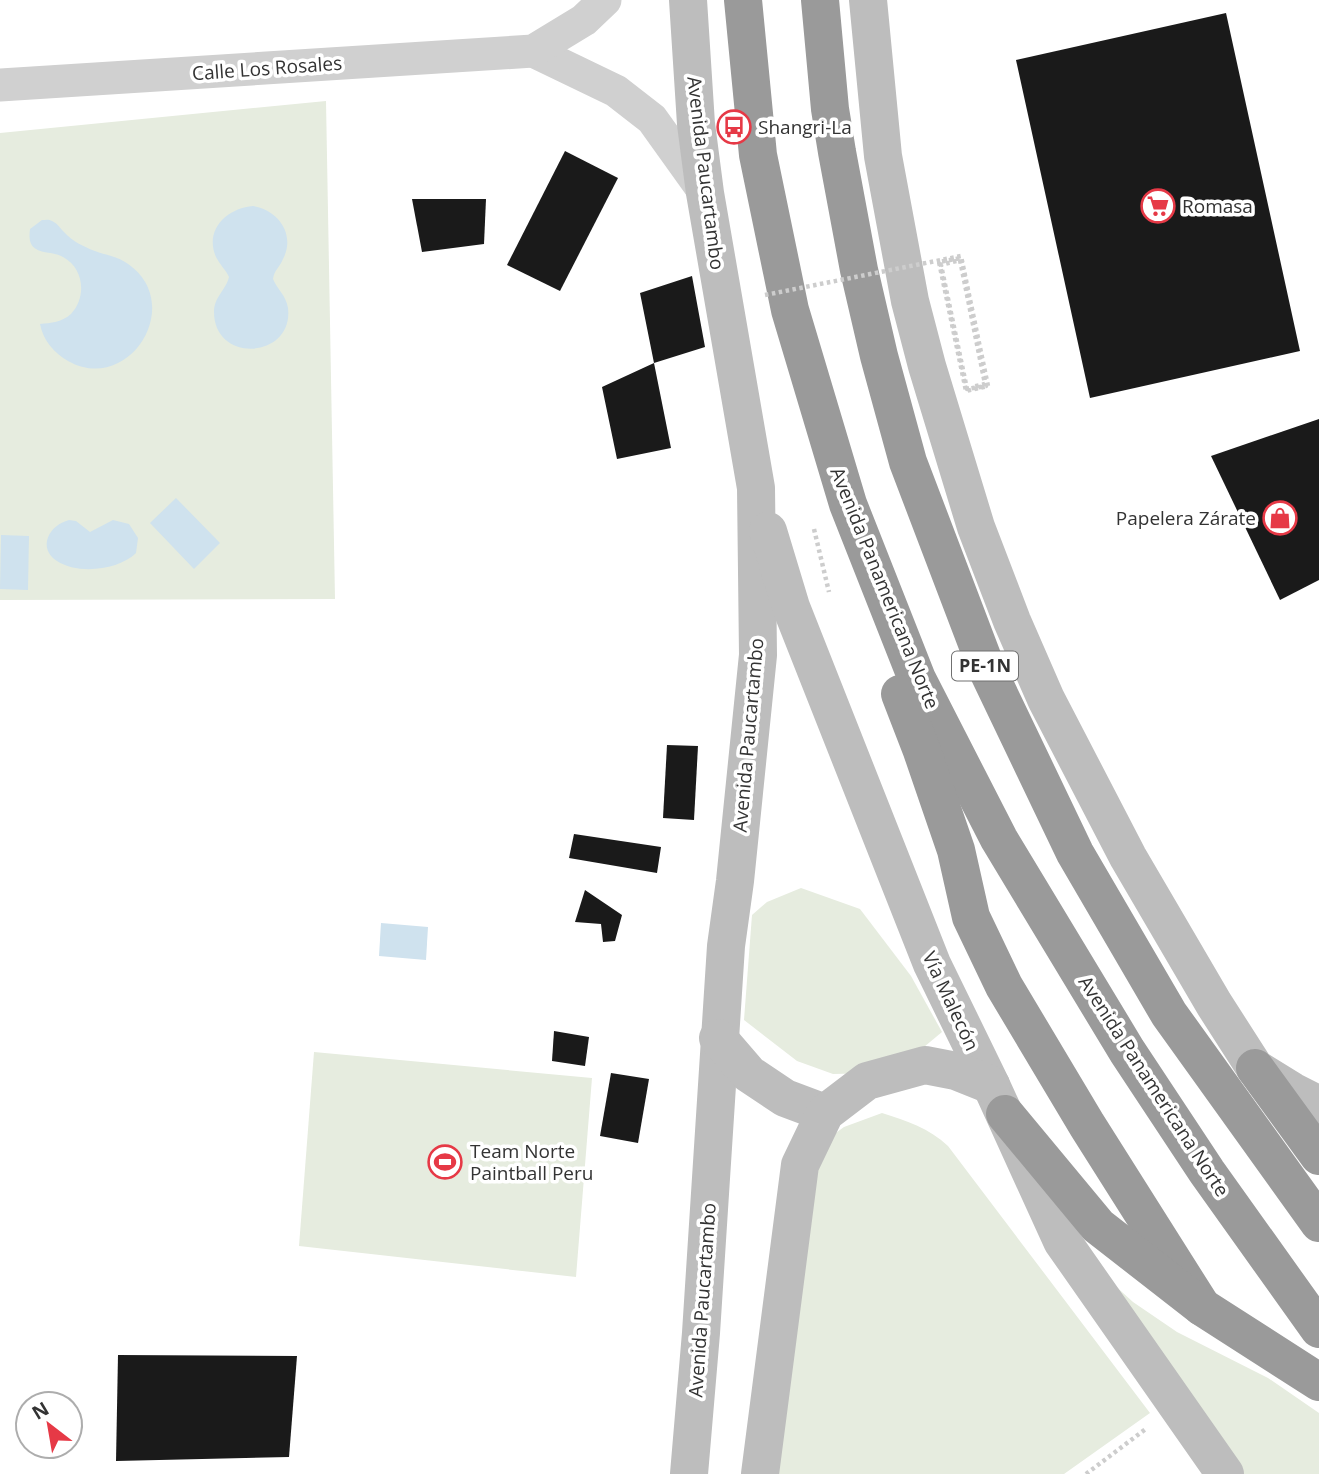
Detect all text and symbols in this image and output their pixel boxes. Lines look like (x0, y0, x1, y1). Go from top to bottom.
street label: Calle Los Rosales (191, 50, 343, 86)
street label: Avenida Paucartambo (681, 75, 731, 271)
bus stop icon: Shangri-La (715, 108, 753, 146)
place label: Shangri-La (758, 114, 852, 140)
supermarket icon: Romasa (1139, 187, 1177, 225)
place label: Romasa (1182, 193, 1253, 219)
street label: Avenida Panamericana Norte (825, 463, 945, 713)
shop icon: Papelera Zárate (1261, 499, 1299, 537)
place label: Papelera Zárate (1116, 505, 1256, 531)
street label: Avenida Paucartambo (727, 637, 769, 833)
road number: PE-1N (952, 652, 1018, 680)
street label: Vía Malecón (917, 947, 985, 1055)
street label: Avenida Panamericana Norte (1073, 971, 1235, 1201)
place label: Team Norte Paintball Peru (470, 1138, 593, 1186)
sports icon: Team Norte Paintball Peru (426, 1143, 464, 1181)
street label: Avenida Paucartambo (682, 1202, 722, 1398)
north arrow (14, 1390, 84, 1460)
text: N (27, 1395, 54, 1426)

